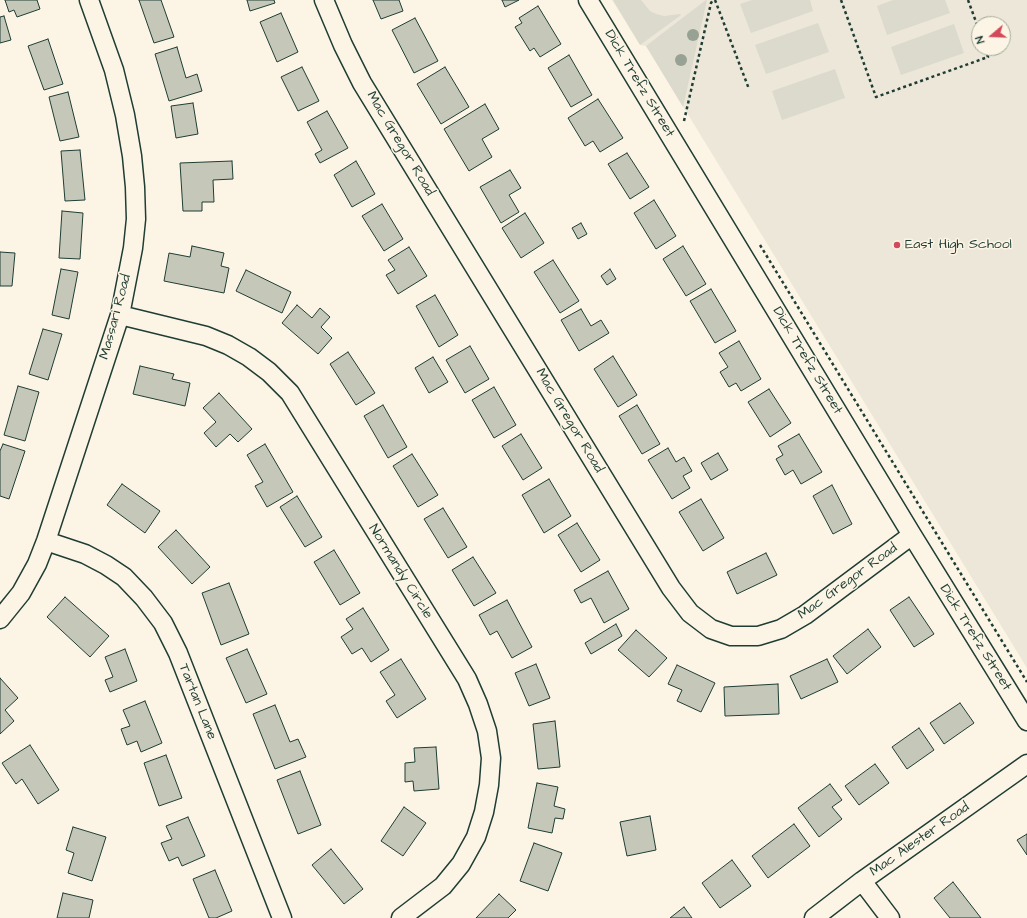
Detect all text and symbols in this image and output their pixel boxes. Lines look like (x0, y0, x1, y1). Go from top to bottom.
north arrow (971, 16, 1011, 56)
street label: Dick Trefz Street (600, 27, 678, 141)
text: N (972, 34, 988, 45)
street label: Mac Gregor Road (362, 89, 438, 199)
place label: East High School (905, 237, 1012, 253)
marker: East High School (892, 240, 902, 250)
street label: Massari Road (97, 273, 135, 361)
street label: Dick Trefz Street (768, 304, 846, 418)
street label: Mac Gregor Road (531, 366, 607, 476)
street label: Normandy Circle (364, 522, 436, 622)
street label: Mac Gregor Road (795, 540, 901, 624)
street label: Dick Trefz Street (935, 582, 1015, 694)
street label: Tartan Lane (174, 662, 220, 742)
street label: Mac Alester Road (867, 799, 973, 881)

